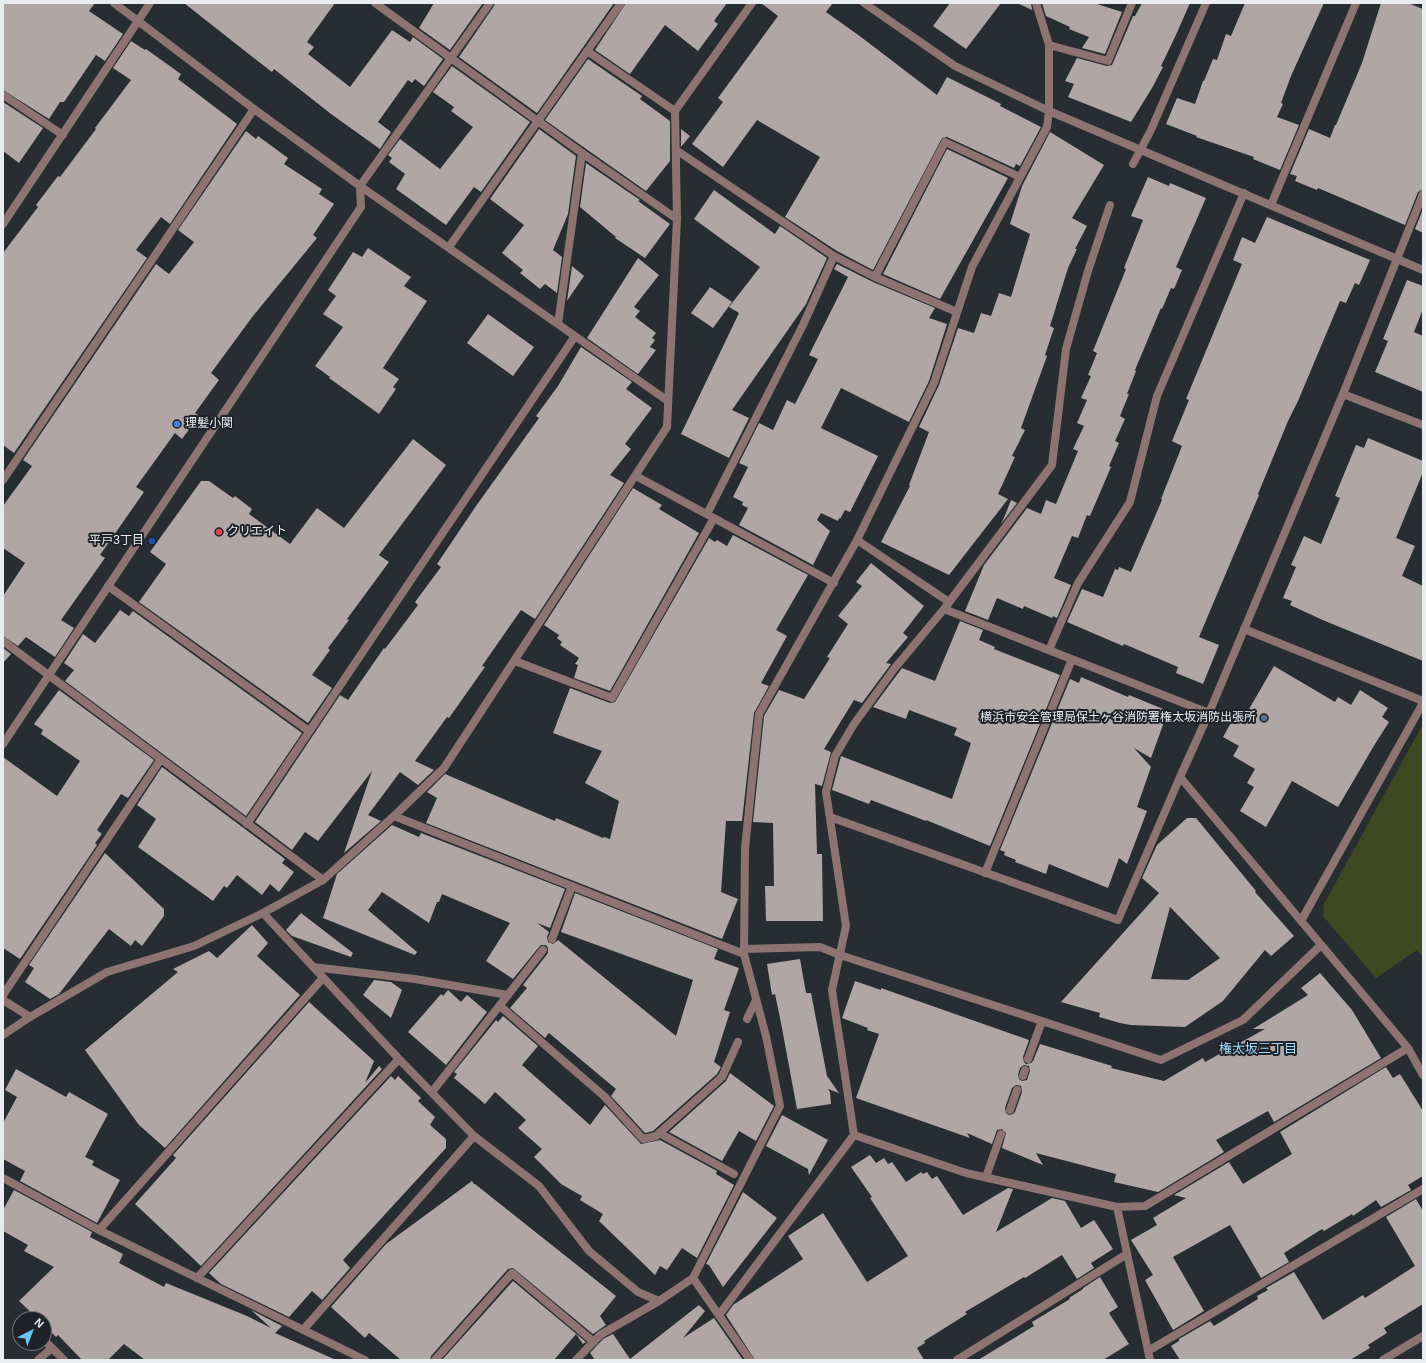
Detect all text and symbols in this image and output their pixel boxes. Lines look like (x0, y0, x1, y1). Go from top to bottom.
place label: 理髪小関 (185, 417, 233, 431)
marker: 理髪小関 (172, 419, 182, 429)
place label: クリエイト (227, 525, 287, 539)
marker: クリエイト (214, 527, 224, 537)
place label: 平戸3丁目 (89, 534, 144, 548)
marker: 平戸3丁目 (147, 536, 157, 546)
place label: 横浜市安全管理局保土ヶ谷消防署権太坂消防出張所 (980, 711, 1256, 725)
marker: 横浜市安全管理局保土ヶ谷消防署権太坂消防出張所 (1259, 713, 1269, 723)
district label: 権太坂三丁目 (1219, 1041, 1297, 1057)
north arrow (12, 1311, 52, 1351)
text: N (32, 1316, 46, 1330)

